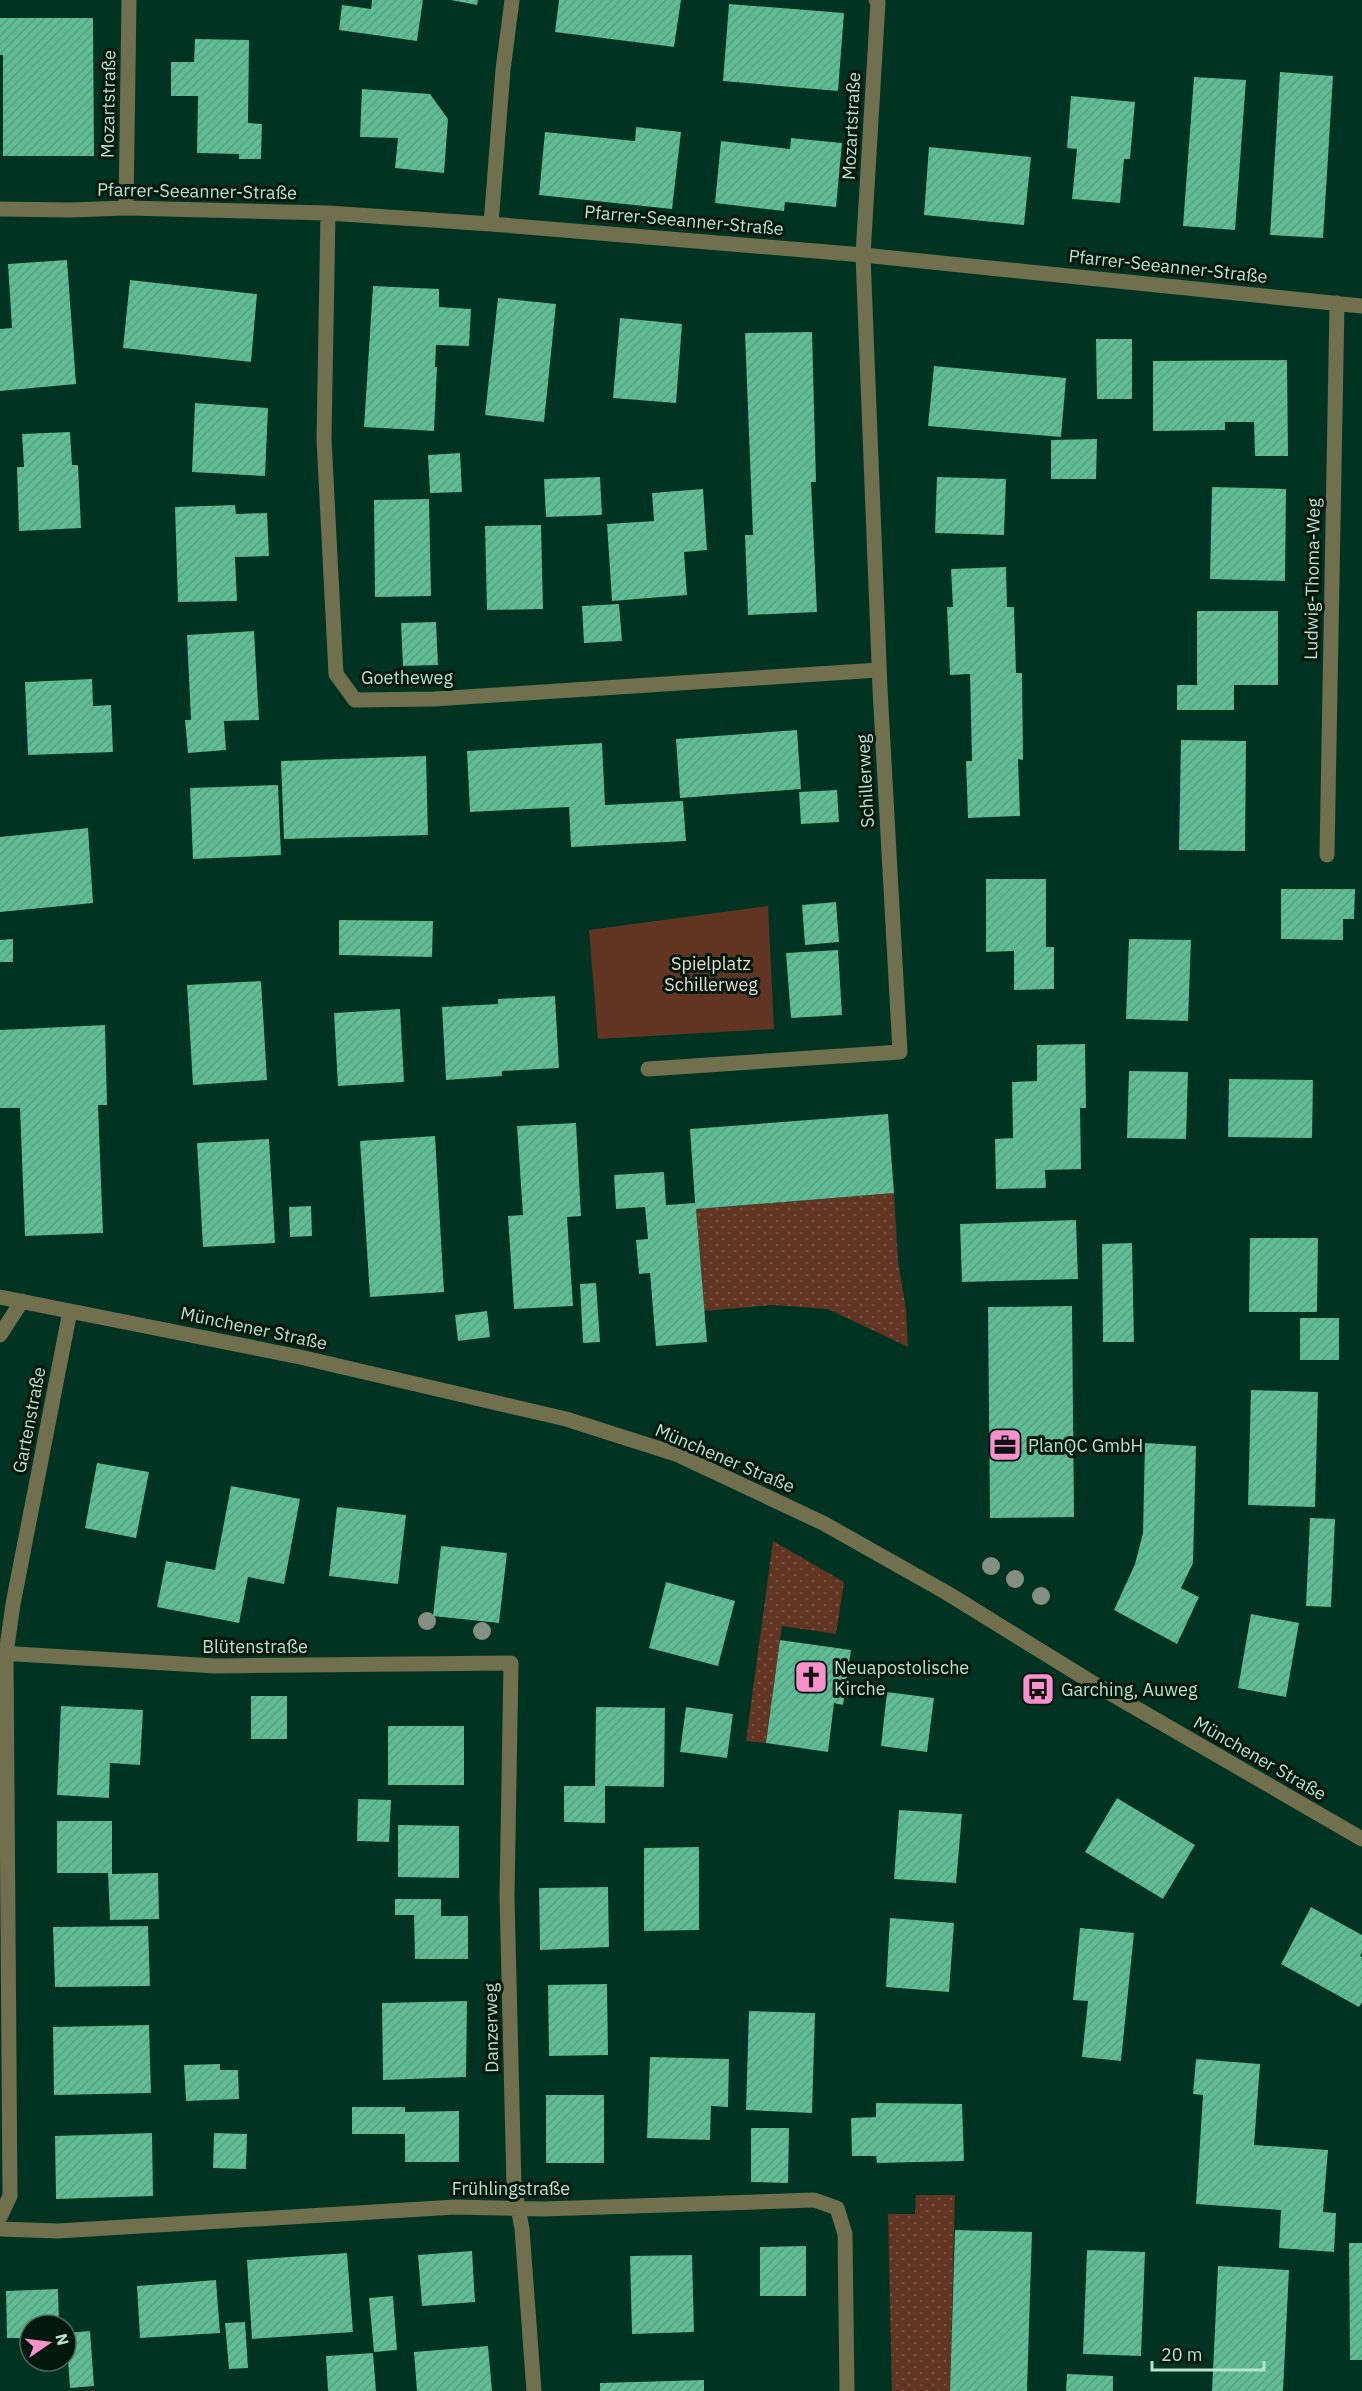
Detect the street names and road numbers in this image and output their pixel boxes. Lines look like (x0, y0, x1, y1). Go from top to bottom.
street label: Mozartstraße (96, 50, 120, 158)
street label: Mozartstraße (837, 71, 865, 181)
street label: Pfarrer-Seeanner-Straße (97, 178, 297, 204)
street label: Pfarrer-Seeanner-Straße (583, 200, 785, 240)
street label: Pfarrer-Seeanner-Straße (1067, 244, 1269, 288)
street label: Ludwig-Thoma-Weg (1299, 498, 1325, 660)
street label: Goetheweg (361, 666, 453, 689)
street label: Schillerweg (851, 733, 879, 828)
street label: Münchener Straße (178, 1301, 330, 1355)
street label: Gartenstraße (7, 1365, 51, 1475)
street label: Münchener Straße (652, 1418, 798, 1498)
street label: Blütenstraße (202, 1635, 308, 1658)
street label: Münchener Straße (1190, 1711, 1331, 1805)
street label: Danzerweg (479, 1982, 503, 2073)
street label: Frühlingstraße (452, 2177, 570, 2200)

